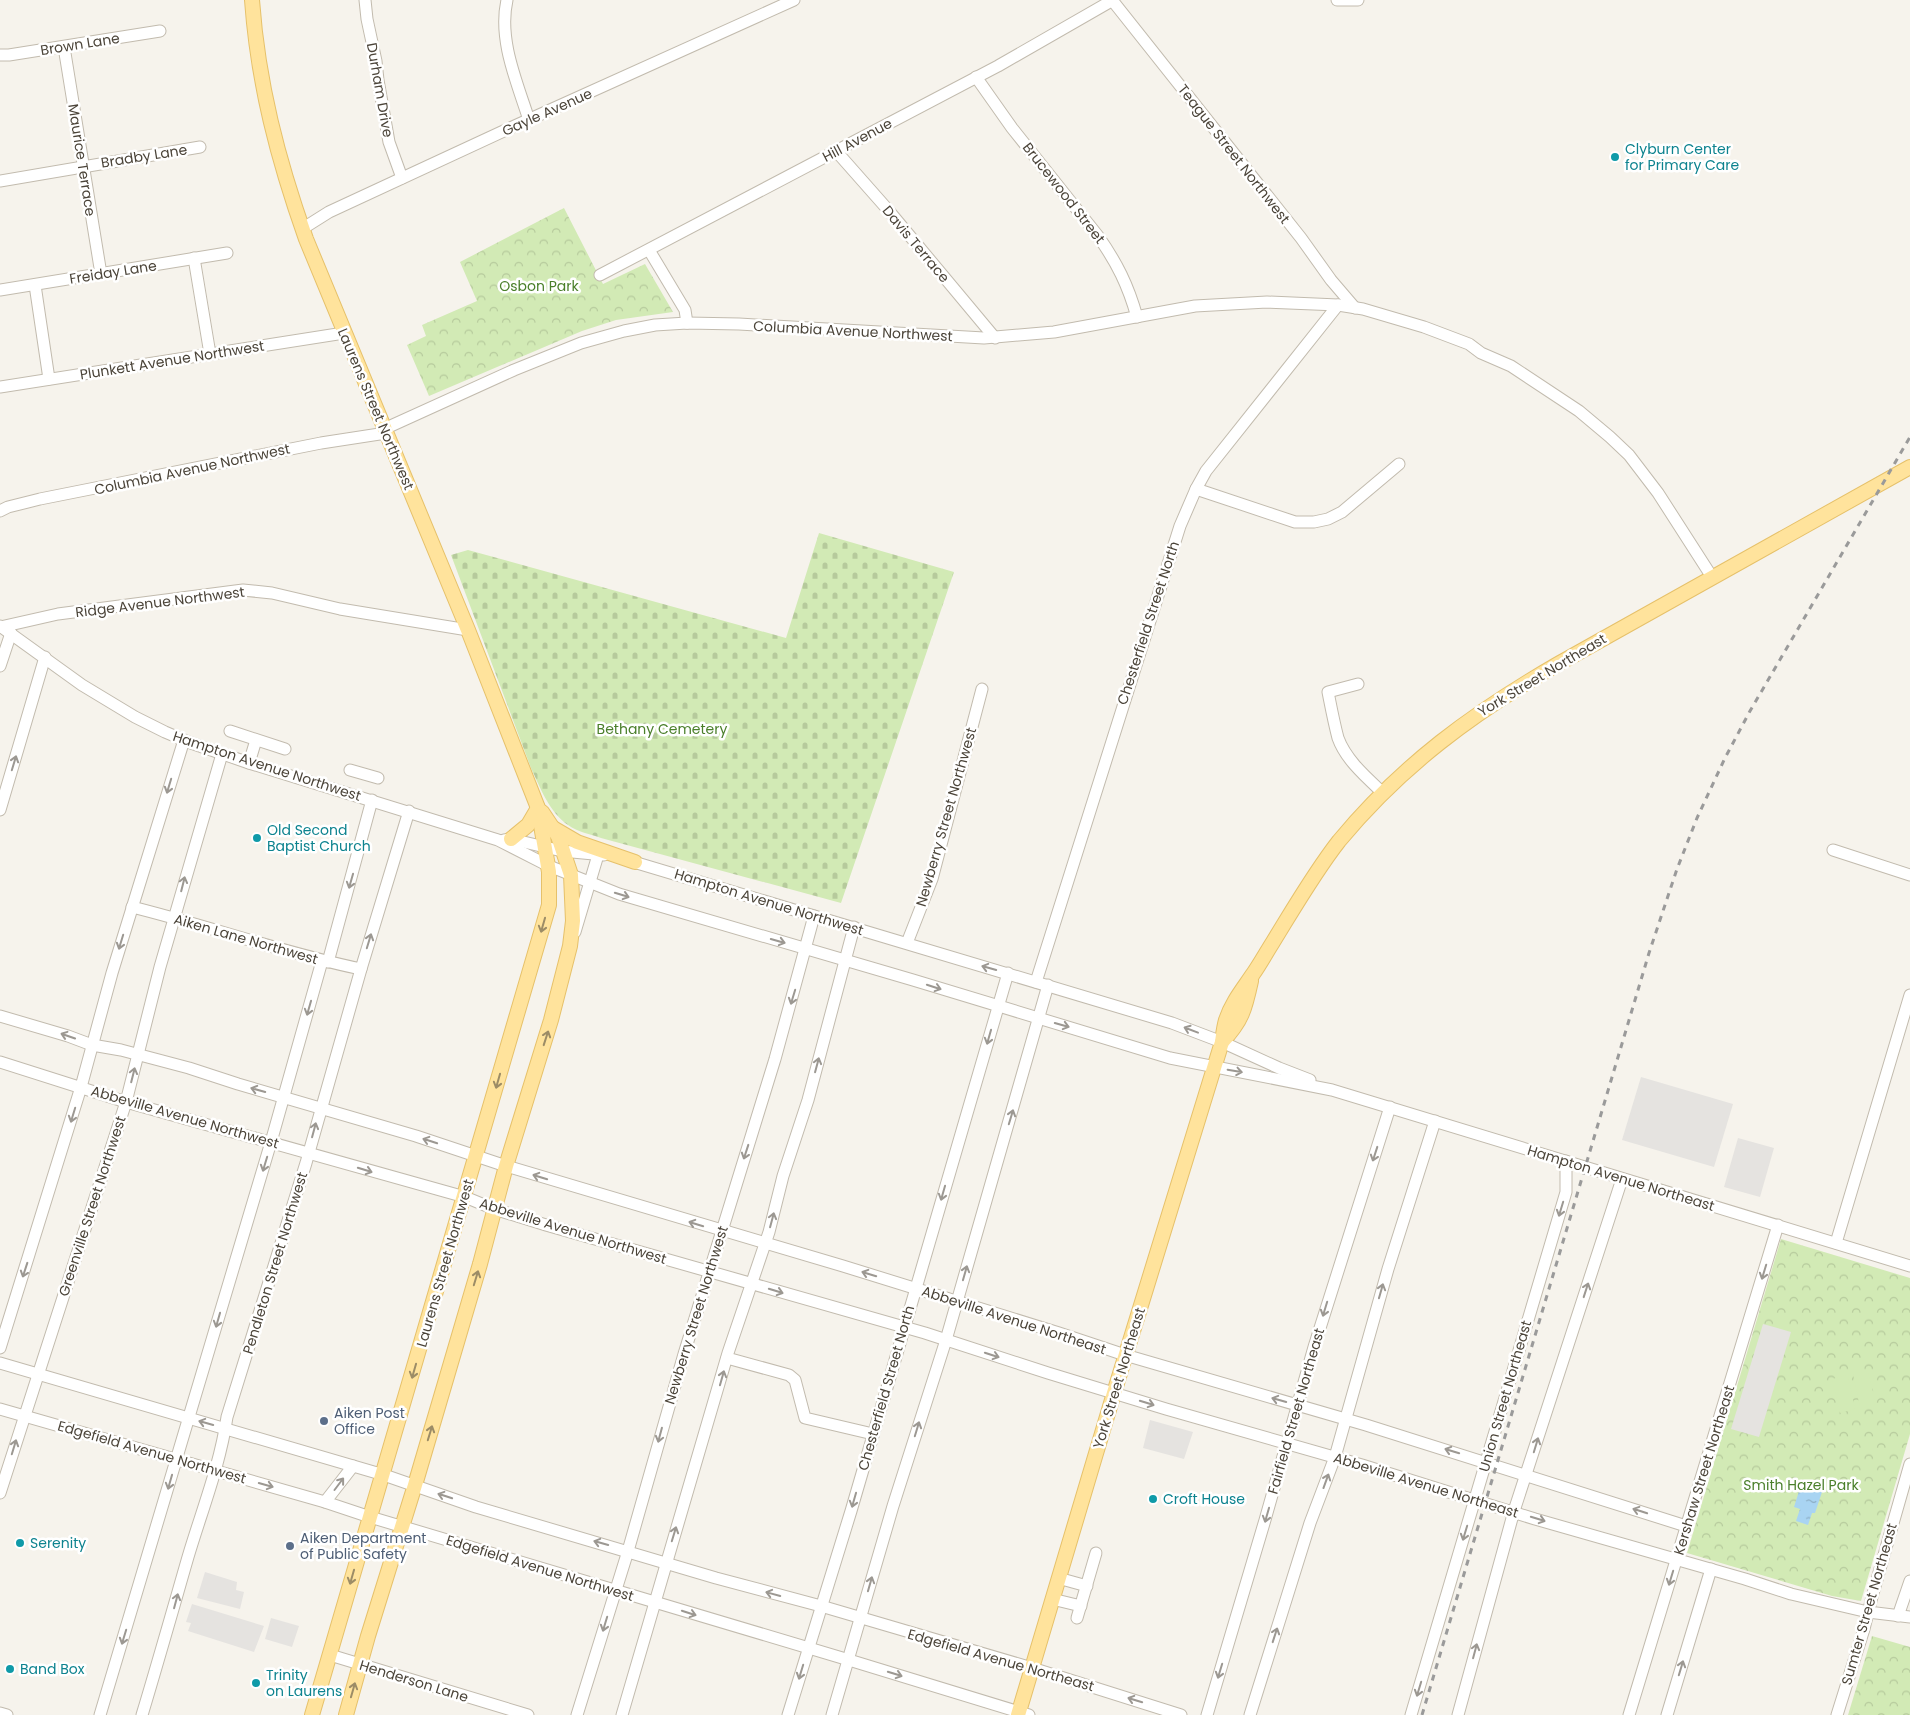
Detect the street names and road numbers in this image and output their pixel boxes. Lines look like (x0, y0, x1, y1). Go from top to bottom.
street label: Brown Lane (39, 28, 121, 60)
street label: Durham Drive (362, 41, 398, 139)
street label: Teague Street Northwest (1173, 80, 1295, 228)
street label: Gayle Avenue (499, 83, 596, 141)
street label: Maurice Terrace (63, 102, 101, 218)
street label: Hill Avenue (819, 113, 896, 167)
street label: Brucewood Street (1018, 138, 1110, 248)
street label: Bradby Lane (99, 139, 189, 173)
street label: Davis Terrace (878, 201, 954, 287)
street label: Freiday Lane (68, 255, 158, 289)
street label: Columbia Avenue Northwest (753, 316, 953, 346)
street label: Laurens Street Northwest (333, 325, 419, 493)
street label: Plunkett Avenue Northwest (78, 336, 266, 384)
street label: Columbia Avenue Northwest (92, 438, 292, 500)
street label: Chesterfield Street North (1112, 539, 1184, 707)
street label: Ridge Avenue Northwest (74, 582, 246, 622)
street label: York Street Northeast (1474, 629, 1610, 721)
street label: Newberry Street Northwest (911, 725, 981, 909)
street label: Hampton Avenue Northwest (170, 726, 364, 806)
street label: Hampton Avenue Northwest (672, 864, 866, 940)
street label: Aiken Lane Northwest (172, 909, 320, 969)
street label: Abbeville Avenue Northwest (89, 1081, 281, 1153)
street label: Greenville Street Northwest (53, 1113, 131, 1299)
street label: Hampton Avenue Northeast (1525, 1140, 1717, 1216)
street label: Pendleton Street Northwest (238, 1169, 312, 1357)
street label: Laurens Street Northwest (411, 1177, 479, 1349)
street label: Abbeville Avenue Northwest (477, 1193, 669, 1269)
street label: Newberry Street Northwest (659, 1223, 733, 1407)
street label: Abbeville Avenue Northeast (919, 1281, 1109, 1359)
street label: Chesterfield Street North (853, 1303, 919, 1473)
street label: York Street Northeast (1088, 1305, 1150, 1451)
street label: Union Street Northeast (1474, 1318, 1536, 1474)
street label: Fairfield Street Northeast (1263, 1326, 1329, 1496)
street label: Kershaw Street Northeast (1669, 1383, 1739, 1557)
street label: Edgefield Avenue Northwest (55, 1415, 249, 1489)
street label: Abbeville Avenue Northeast (1331, 1447, 1521, 1523)
street label: Sumter Street Northeast (1836, 1521, 1902, 1687)
street label: Edgefield Avenue Northwest (444, 1530, 636, 1606)
street label: Edgefield Avenue Northeast (905, 1624, 1097, 1696)
street label: Henderson Lane (357, 1655, 471, 1707)

